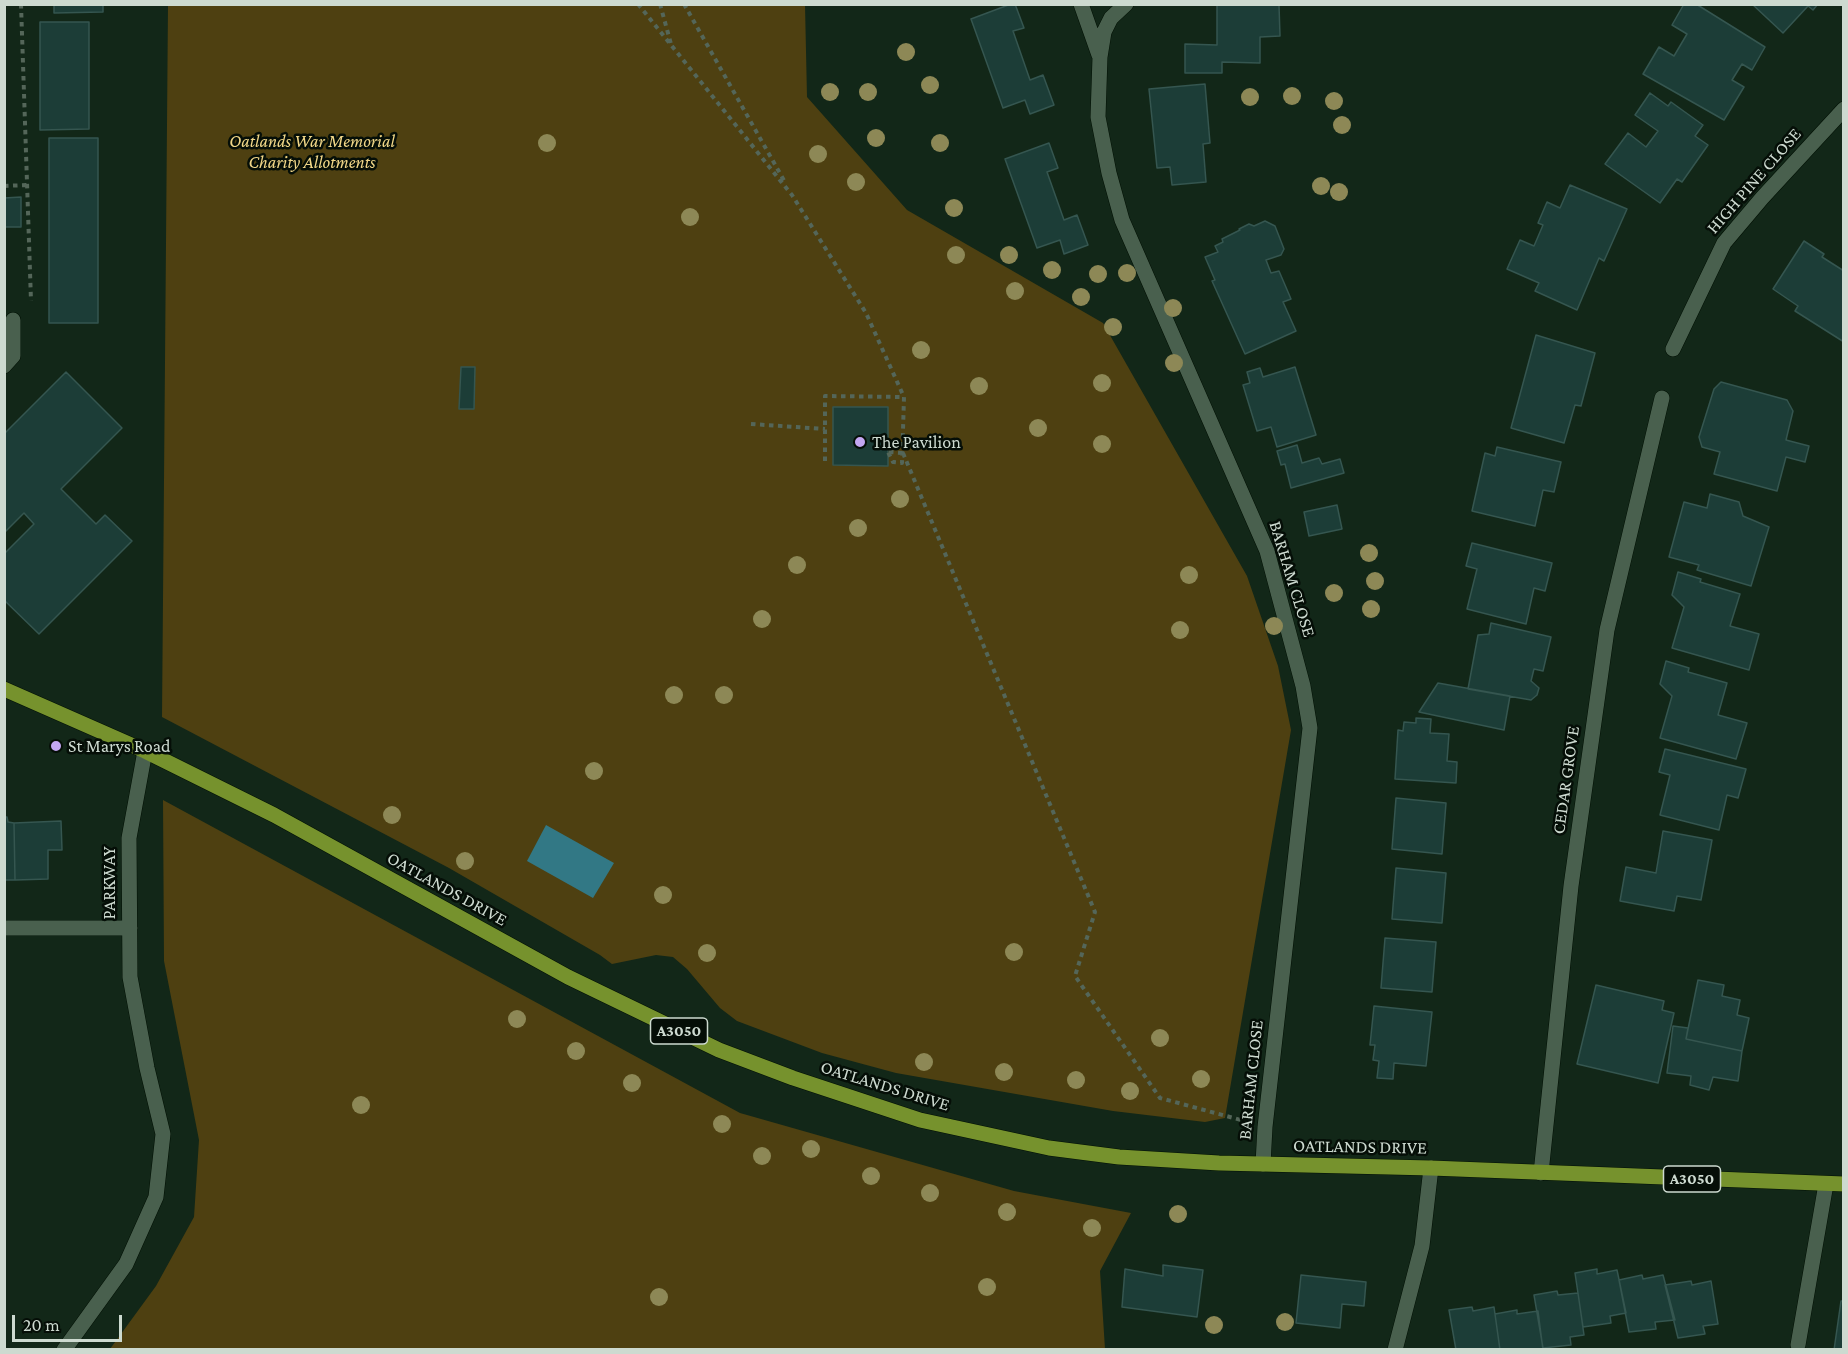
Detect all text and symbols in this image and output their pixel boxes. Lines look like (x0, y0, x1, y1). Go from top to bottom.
street label: HIGH PINE CLOSE (1702, 124, 1806, 238)
park label: Oatlands War Memorial Charity Allotments (229, 130, 395, 172)
place label: The Pavilion (872, 431, 961, 453)
marker: The Pavilion (853, 435, 867, 449)
street label: BARHAM CLOSE (1264, 518, 1320, 640)
street label: CEDAR GROVE (1548, 725, 1584, 835)
place label: St Marys Road (68, 735, 171, 757)
marker: St Marys Road (49, 739, 63, 753)
street label: PARKWAY (98, 847, 120, 919)
street label: OATLANDS DRIVE (383, 847, 511, 931)
road number: A3050 (650, 1018, 708, 1044)
street label: BARHAM CLOSE (1234, 1019, 1268, 1141)
street label: OATLANDS DRIVE (818, 1056, 952, 1116)
street label: OATLANDS DRIVE (1293, 1135, 1427, 1159)
road number: A3050 (1664, 1166, 1720, 1192)
scale bar (15, 1303, 124, 1341)
text: 20 m (23, 1315, 60, 1335)

